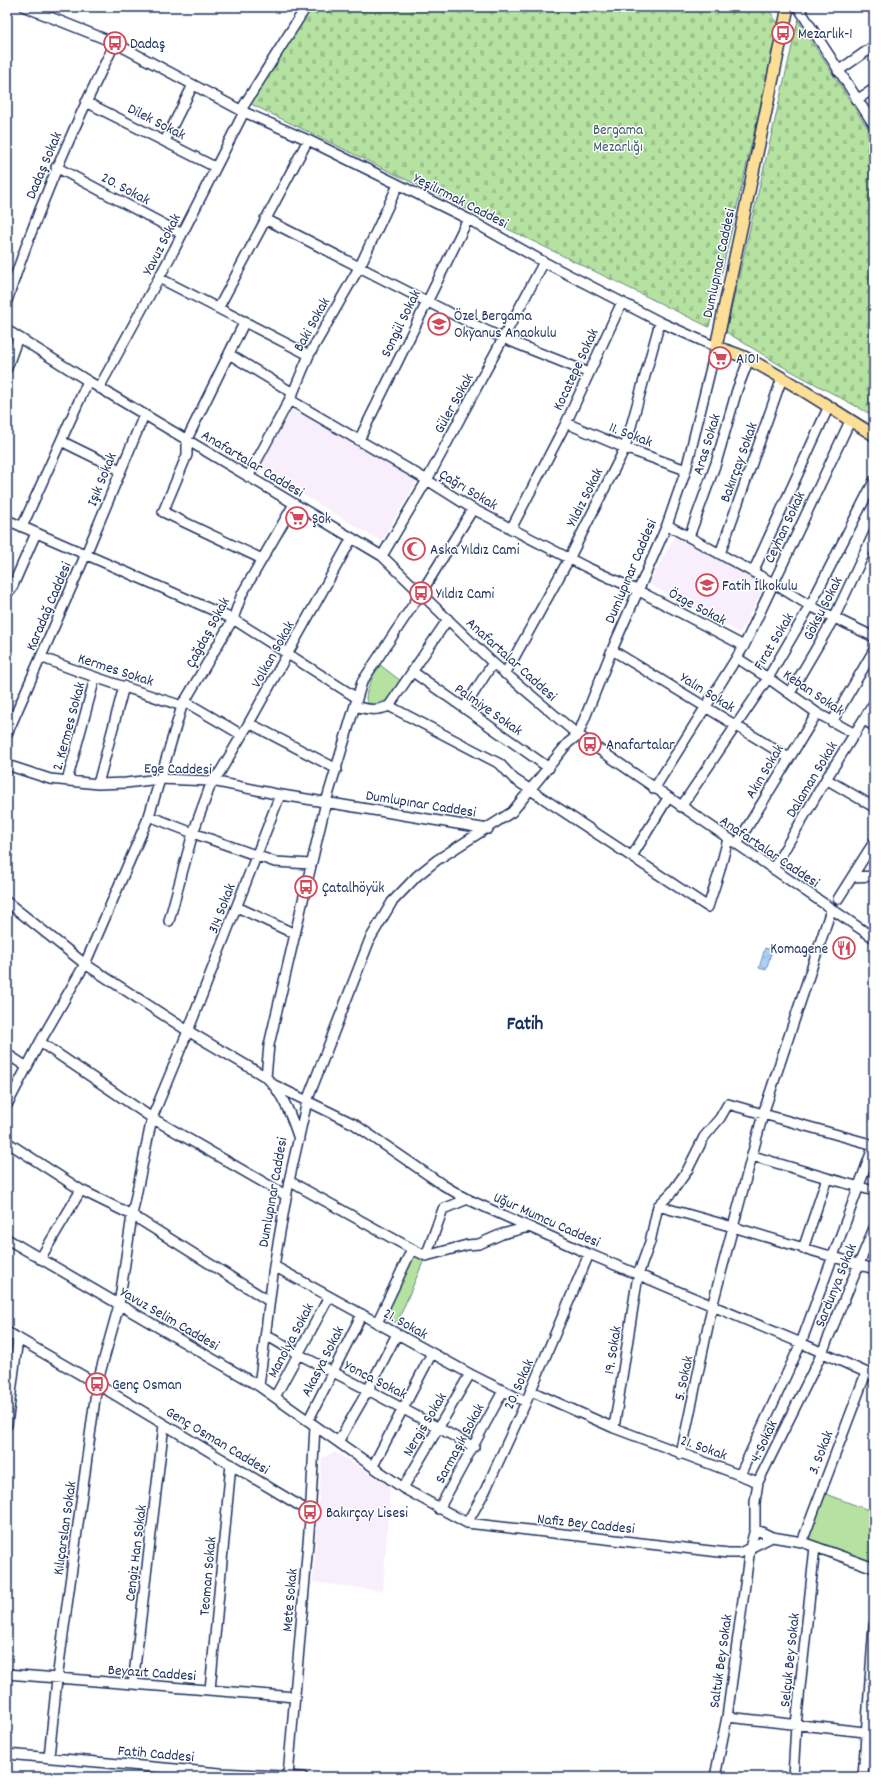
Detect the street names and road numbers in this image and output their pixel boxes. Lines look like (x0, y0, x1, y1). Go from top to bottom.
street label: Dilek Sokak (123, 99, 189, 147)
street label: Dadaş Sokak (21, 129, 69, 203)
street label: 20. Sokak (96, 168, 154, 212)
street label: Yeşilırmak Caddesi (409, 168, 512, 235)
street label: Dumlupınar Caddesi (698, 206, 742, 320)
street label: Yavuz Sokak (138, 210, 188, 280)
street label: Songül Sokak (376, 286, 428, 361)
street label: Baki Sokak (289, 294, 337, 356)
street label: Kocatepe Sokak (548, 325, 605, 415)
street label: Güler Sokak (429, 370, 480, 438)
street label: Aras Sokak (688, 411, 728, 478)
street label: 11. Sokak (605, 418, 655, 454)
street label: Bakırçay Sokak (715, 420, 765, 506)
street label: Anafartalar Caddesi (196, 425, 308, 504)
street label: Işık Sokak (82, 450, 124, 510)
street label: Çağrı Sokak (434, 465, 501, 517)
street label: Yıldız Sokak (562, 465, 610, 531)
street label: Ceyhan Sokak (760, 488, 812, 567)
street label: Dumlupınar Caddesi (600, 516, 664, 627)
street label: Karadağ Caddesi (21, 559, 79, 655)
street label: Göksu Sokak (798, 573, 849, 645)
street label: Özge Sokak (664, 583, 730, 632)
street label: Çağdaş Sokak (181, 594, 237, 672)
street label: Fırat Sokak (749, 609, 801, 675)
street label: Anafartalar Caddesi (460, 613, 561, 708)
street label: Volkan Sokak (246, 617, 301, 693)
street label: Kermes Sokak (75, 648, 156, 693)
street label: Keban Sokak (778, 665, 848, 722)
street label: Yalın Sokak (675, 668, 739, 719)
street label: Palmiye Sokak (449, 679, 527, 742)
street label: 2. Kermes Sokak (48, 680, 92, 773)
street label: Dalaman Sokak (781, 738, 844, 822)
street label: Akın Sokak (741, 741, 791, 803)
street label: Ege Caddesi (144, 758, 212, 782)
street label: Dumlupınar Caddesi (364, 785, 478, 825)
street label: Anafartalar Caddesi (714, 811, 823, 894)
street label: 314 Sokak (203, 880, 242, 937)
street label: Dumlupınar Caddesi (253, 1135, 295, 1249)
street label: Uğur Mumcu Caddesi (489, 1187, 603, 1254)
street label: Sardunya Sokak (810, 1240, 864, 1331)
street label: Yavuz Selim Caddesi (115, 1282, 223, 1357)
street label: Manolya Sokak (263, 1299, 321, 1382)
street label: 21. Sokak (379, 1303, 432, 1346)
street label: Akasya Sokak (297, 1323, 351, 1401)
street label: 19. Sokak (599, 1325, 629, 1376)
street label: 5. Sokak (669, 1354, 700, 1403)
street label: Yonca Sokak (340, 1355, 410, 1406)
street label: 20. Sokak (499, 1356, 541, 1414)
street label: Nergis Sokak (398, 1389, 453, 1461)
street label: Sarmaşık Sokak (430, 1400, 491, 1488)
street label: Genç Osman Caddesi (161, 1402, 273, 1481)
street label: 4. Sokak (745, 1417, 784, 1467)
street label: 3. Sokak (803, 1428, 840, 1478)
street label: 21. Sokak (677, 1430, 730, 1467)
street label: Kılıçarslan Sokak (49, 1480, 83, 1577)
street label: Cengiz Han Sokak (120, 1504, 154, 1603)
street label: Nafiz Bey Caddesi (536, 1509, 636, 1541)
street label: Teoman Sokak (195, 1536, 223, 1617)
street label: Mete Sokak (277, 1568, 305, 1633)
street label: Selçuk Bey Sokak (775, 1612, 807, 1708)
street label: Saltuk Bey Sokak (705, 1613, 739, 1710)
street label: Beyazıt Caddesi (107, 1660, 197, 1688)
street label: Fatih Caddesi (117, 1741, 195, 1769)

